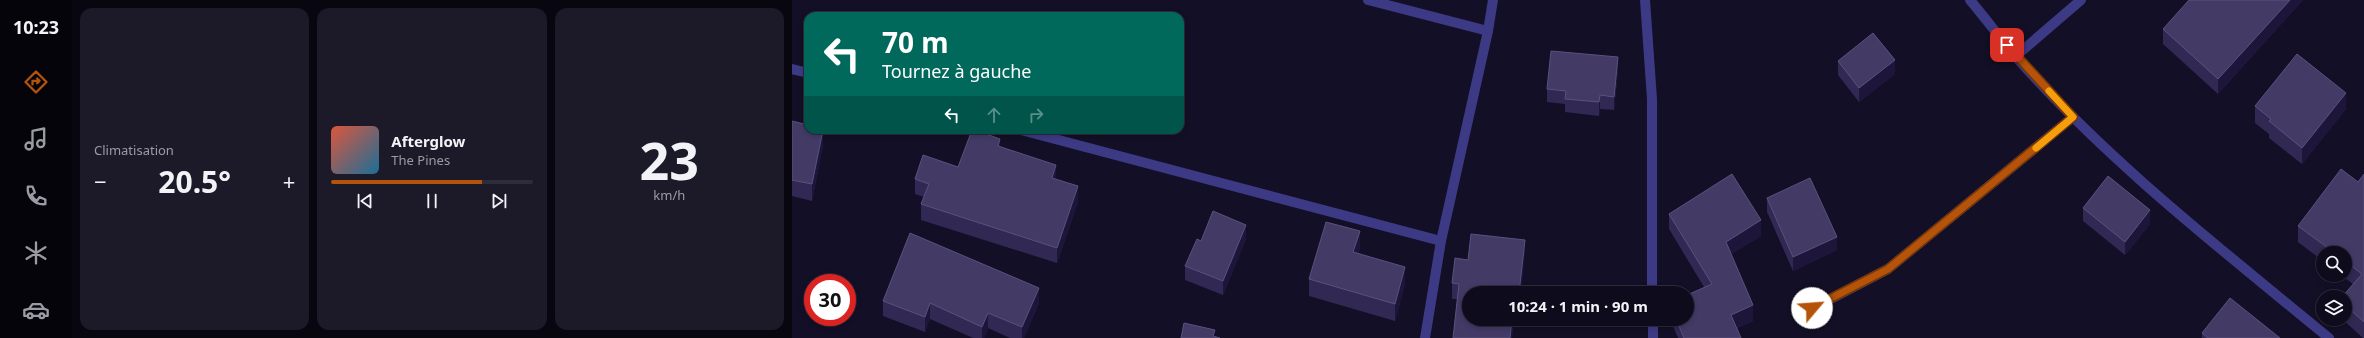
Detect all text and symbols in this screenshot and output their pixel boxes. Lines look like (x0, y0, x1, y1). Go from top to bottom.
text: 10:23 (13, 15, 59, 39)
text: 70 m (882, 23, 949, 61)
icon: left (816, 28, 868, 80)
pin (1990, 28, 2024, 62)
icon: arrive (1996, 34, 2018, 56)
text: Tournez à gauche (882, 59, 1031, 83)
icon: directions (22, 68, 50, 96)
icon: left (941, 104, 963, 126)
icon: ahead (983, 104, 1005, 126)
icon: right (1025, 104, 1047, 126)
text: 23 (640, 124, 699, 195)
icon: music (22, 125, 50, 153)
text: Afterglow (391, 131, 465, 151)
text: Climatisation (94, 141, 174, 159)
text: The Pines (391, 151, 450, 169)
text: 20.5° (158, 161, 231, 202)
text: − (94, 166, 107, 196)
text: + (283, 166, 295, 196)
icon: phone (22, 182, 50, 210)
text: km/h (653, 186, 685, 204)
icon: previous (354, 190, 376, 212)
icon: pause (421, 190, 443, 212)
icon: next (488, 190, 510, 212)
icon: climate (22, 239, 50, 267)
map controls (2316, 246, 2352, 326)
button: search (2316, 246, 2352, 282)
speed limit sign: 30 (804, 274, 856, 326)
position arrow (1791, 287, 1833, 329)
button: layers (2316, 290, 2352, 326)
icon: car (22, 296, 50, 324)
text: 10:24 · 1 min · 90 m (1508, 296, 1648, 316)

